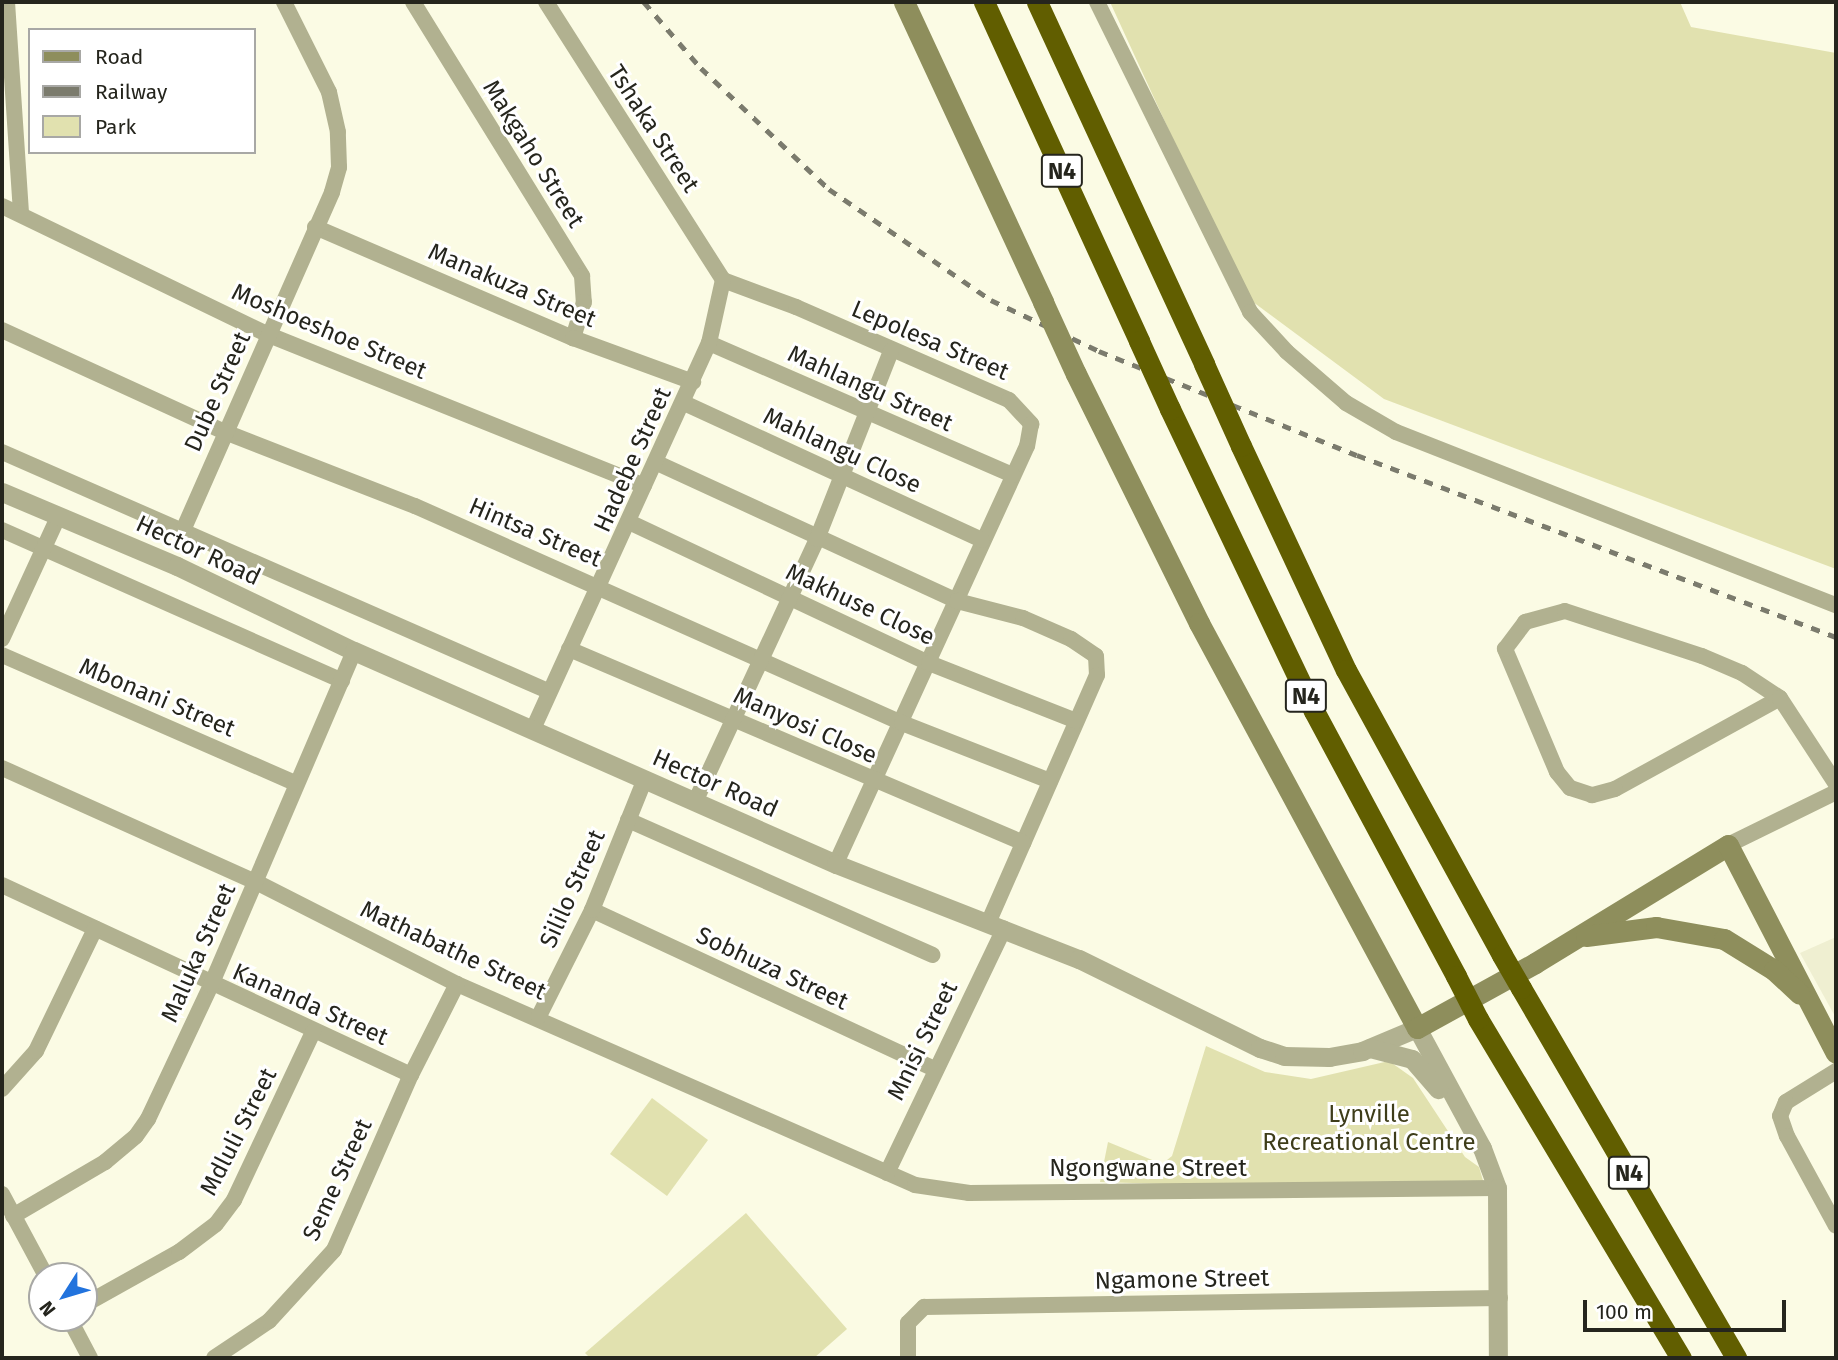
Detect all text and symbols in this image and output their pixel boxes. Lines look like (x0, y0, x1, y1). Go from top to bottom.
legend (28, 28, 256, 154)
text: Road (95, 44, 143, 70)
street label: Tshaka Street (601, 60, 705, 198)
street label: Makgaho Street (476, 75, 590, 233)
text: Railway (95, 79, 167, 105)
text: Park (95, 114, 136, 140)
road number: N4 (1039, 152, 1085, 190)
street label: Manakuza Street (424, 238, 600, 334)
street label: Moshoeshoe Street (227, 278, 431, 386)
street label: Lepolesa Street (847, 295, 1013, 387)
street label: Dube Street (179, 328, 257, 456)
street label: Mahlangu Street (783, 340, 957, 438)
street label: Hadebe Street (588, 383, 678, 537)
street label: Mahlangu Close (759, 402, 925, 500)
street label: Hintsa Street (464, 492, 606, 574)
street label: Hector Road (131, 510, 265, 592)
street label: Makhuse Close (781, 558, 939, 652)
street label: Mbonani Street (75, 652, 239, 744)
road number: N4 (1283, 676, 1329, 716)
street label: Manyosi Close (729, 682, 881, 770)
street label: Hector Road (648, 744, 782, 824)
street label: Sililo Street (534, 826, 612, 952)
street label: Maluka Street (156, 879, 242, 1027)
street label: Mathabathe Street (355, 895, 551, 1007)
street label: Sobhuza Street (692, 921, 852, 1017)
street label: Kananda Street (228, 958, 392, 1052)
street label: Mnisi Street (882, 977, 964, 1105)
street label: Mdluli Street (195, 1063, 283, 1201)
park label: Lynville Recreational Centre (1262, 1101, 1476, 1157)
street label: Seme Street (297, 1114, 379, 1246)
road number: N4 (1606, 1154, 1652, 1192)
street label: Ngongwane Street (1049, 1155, 1247, 1183)
north arrow (28, 1262, 98, 1332)
street label: Ngamone Street (1094, 1264, 1270, 1296)
scale bar (1586, 1286, 1789, 1330)
text: N (34, 1297, 60, 1321)
text: 100 m (1596, 1299, 1652, 1325)

